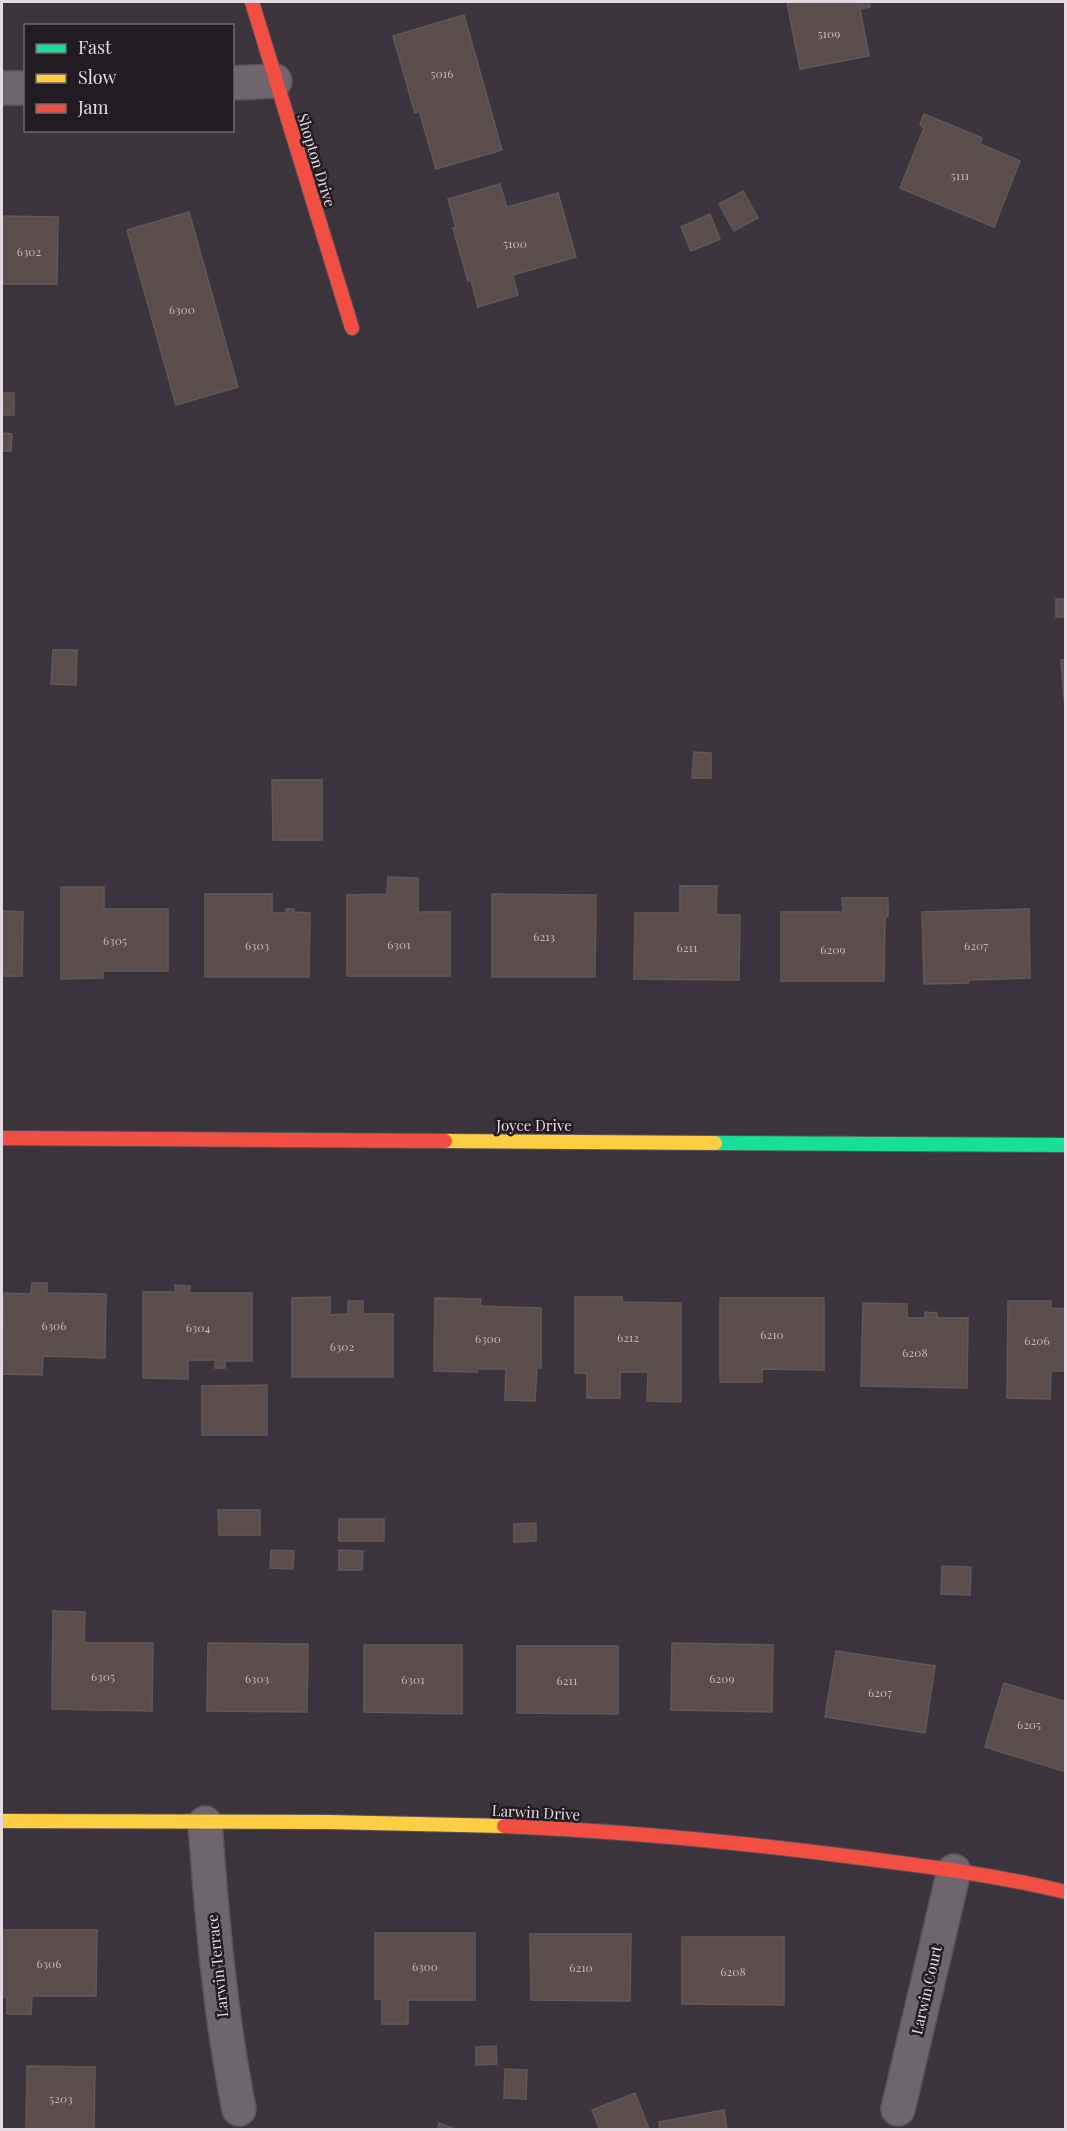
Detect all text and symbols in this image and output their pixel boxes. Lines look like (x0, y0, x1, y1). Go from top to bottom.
legend (24, 24, 234, 132)
house number: 5109 (818, 25, 840, 41)
text: Fast (78, 35, 112, 59)
text: Slow (78, 65, 116, 89)
house number: 5016 (431, 65, 453, 81)
text: Jam (77, 95, 108, 119)
street label: Shopton Drive (293, 111, 341, 209)
house number: 5111 (951, 167, 970, 183)
house number: 5100 (503, 235, 527, 251)
house number: 6302 (17, 243, 42, 259)
house number: 6300 (169, 301, 195, 317)
house number: 6213 (533, 928, 555, 944)
house number: 6305 (103, 932, 127, 948)
house number: 6301 (387, 936, 411, 952)
house number: 6303 (245, 937, 269, 953)
house number: 6207 (964, 937, 988, 953)
house number: 6211 (677, 939, 698, 955)
house number: 6209 (820, 941, 846, 957)
street label: Joyce Drive (495, 1115, 572, 1135)
house number: 6306 (41, 1317, 67, 1333)
house number: 6304 (186, 1319, 210, 1335)
house number: 6210 (760, 1326, 784, 1342)
house number: 6212 (617, 1329, 639, 1345)
house number: 6300 (475, 1330, 501, 1346)
house number: 6206 (1024, 1332, 1050, 1348)
house number: 6302 (330, 1338, 355, 1354)
house number: 6208 (902, 1344, 928, 1360)
house number: 6305 (91, 1668, 115, 1684)
house number: 6303 (245, 1670, 269, 1686)
house number: 6209 (709, 1670, 735, 1686)
house number: 6301 (401, 1671, 425, 1687)
house number: 6211 (557, 1672, 578, 1688)
house number: 6207 (868, 1684, 892, 1700)
house number: 6205 (1017, 1716, 1041, 1732)
street label: Larwin Drive (491, 1800, 581, 1824)
street label: Larwin Terrace (202, 1914, 232, 2018)
street label: Larwin Court (906, 1943, 946, 2037)
house number: 6306 (36, 1955, 62, 1971)
house number: 6300 (412, 1958, 438, 1974)
house number: 6210 (569, 1959, 593, 1975)
house number: 6208 (720, 1963, 746, 1979)
house number: 5203 (49, 2090, 73, 2106)

